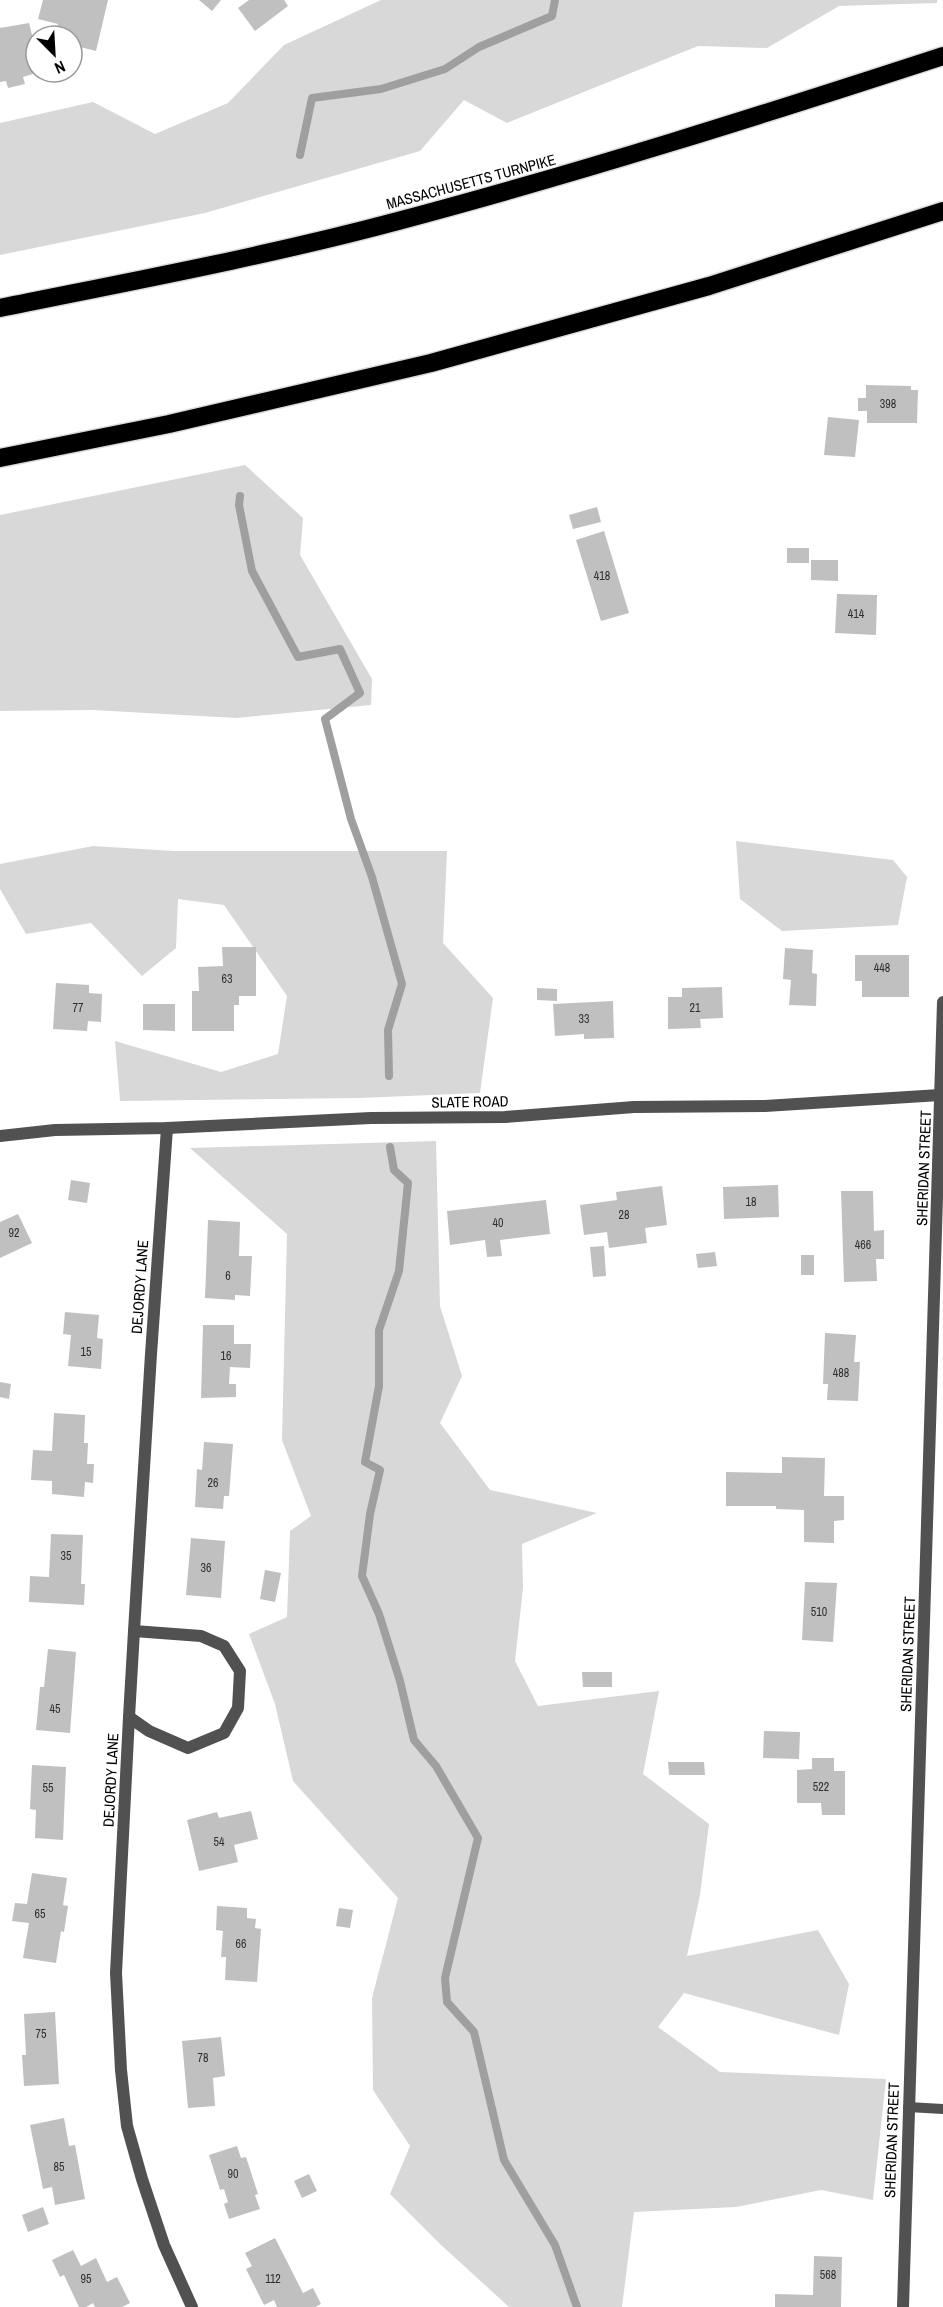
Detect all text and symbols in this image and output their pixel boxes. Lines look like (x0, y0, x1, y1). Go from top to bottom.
north arrow (24, 24, 84, 84)
text: N (51, 56, 69, 80)
street label: MASSACHUSETTS TURNPIKE (384, 149, 558, 214)
house number: 398 (880, 396, 896, 412)
house number: 418 (594, 568, 610, 584)
house number: 414 (848, 606, 865, 622)
house number: 448 (874, 960, 890, 976)
house number: 63 (222, 971, 232, 987)
house number: 77 (73, 1000, 84, 1016)
house number: 21 (690, 1000, 701, 1016)
house number: 33 (579, 1011, 589, 1027)
street label: SLATE ROAD (431, 1090, 509, 1113)
street label: SHERIDAN STREET (911, 1109, 936, 1226)
house number: 18 (746, 1194, 756, 1210)
house number: 28 (619, 1207, 629, 1223)
house number: 40 (493, 1215, 503, 1231)
house number: 92 (9, 1225, 19, 1241)
house number: 466 (855, 1237, 871, 1253)
street label: DEJORDY LANE (126, 1239, 153, 1335)
house number: 6 (225, 1268, 231, 1284)
house number: 15 (81, 1344, 92, 1360)
house number: 16 (221, 1348, 231, 1364)
house number: 488 (833, 1365, 849, 1381)
house number: 26 (208, 1475, 218, 1491)
house number: 35 (61, 1548, 72, 1564)
house number: 36 (201, 1560, 211, 1576)
street label: SHERIDAN STREET (895, 1595, 920, 1712)
house number: 510 (811, 1604, 827, 1620)
house number: 45 (50, 1701, 61, 1717)
street label: DEJORDY LANE (98, 1732, 123, 1828)
house number: 522 (813, 1779, 829, 1795)
house number: 55 (43, 1780, 54, 1796)
house number: 54 (214, 1834, 225, 1850)
house number: 65 (35, 1906, 46, 1922)
house number: 66 (236, 1936, 246, 1952)
house number: 75 (36, 2026, 47, 2042)
house number: 78 (198, 2050, 208, 2066)
street label: SHERIDAN STREET (879, 2081, 904, 2198)
house number: 85 (54, 2159, 65, 2175)
house number: 90 (228, 2166, 238, 2182)
house number: 568 (820, 2267, 836, 2283)
house number: 95 (81, 2271, 92, 2287)
house number: 112 (265, 2271, 281, 2287)

